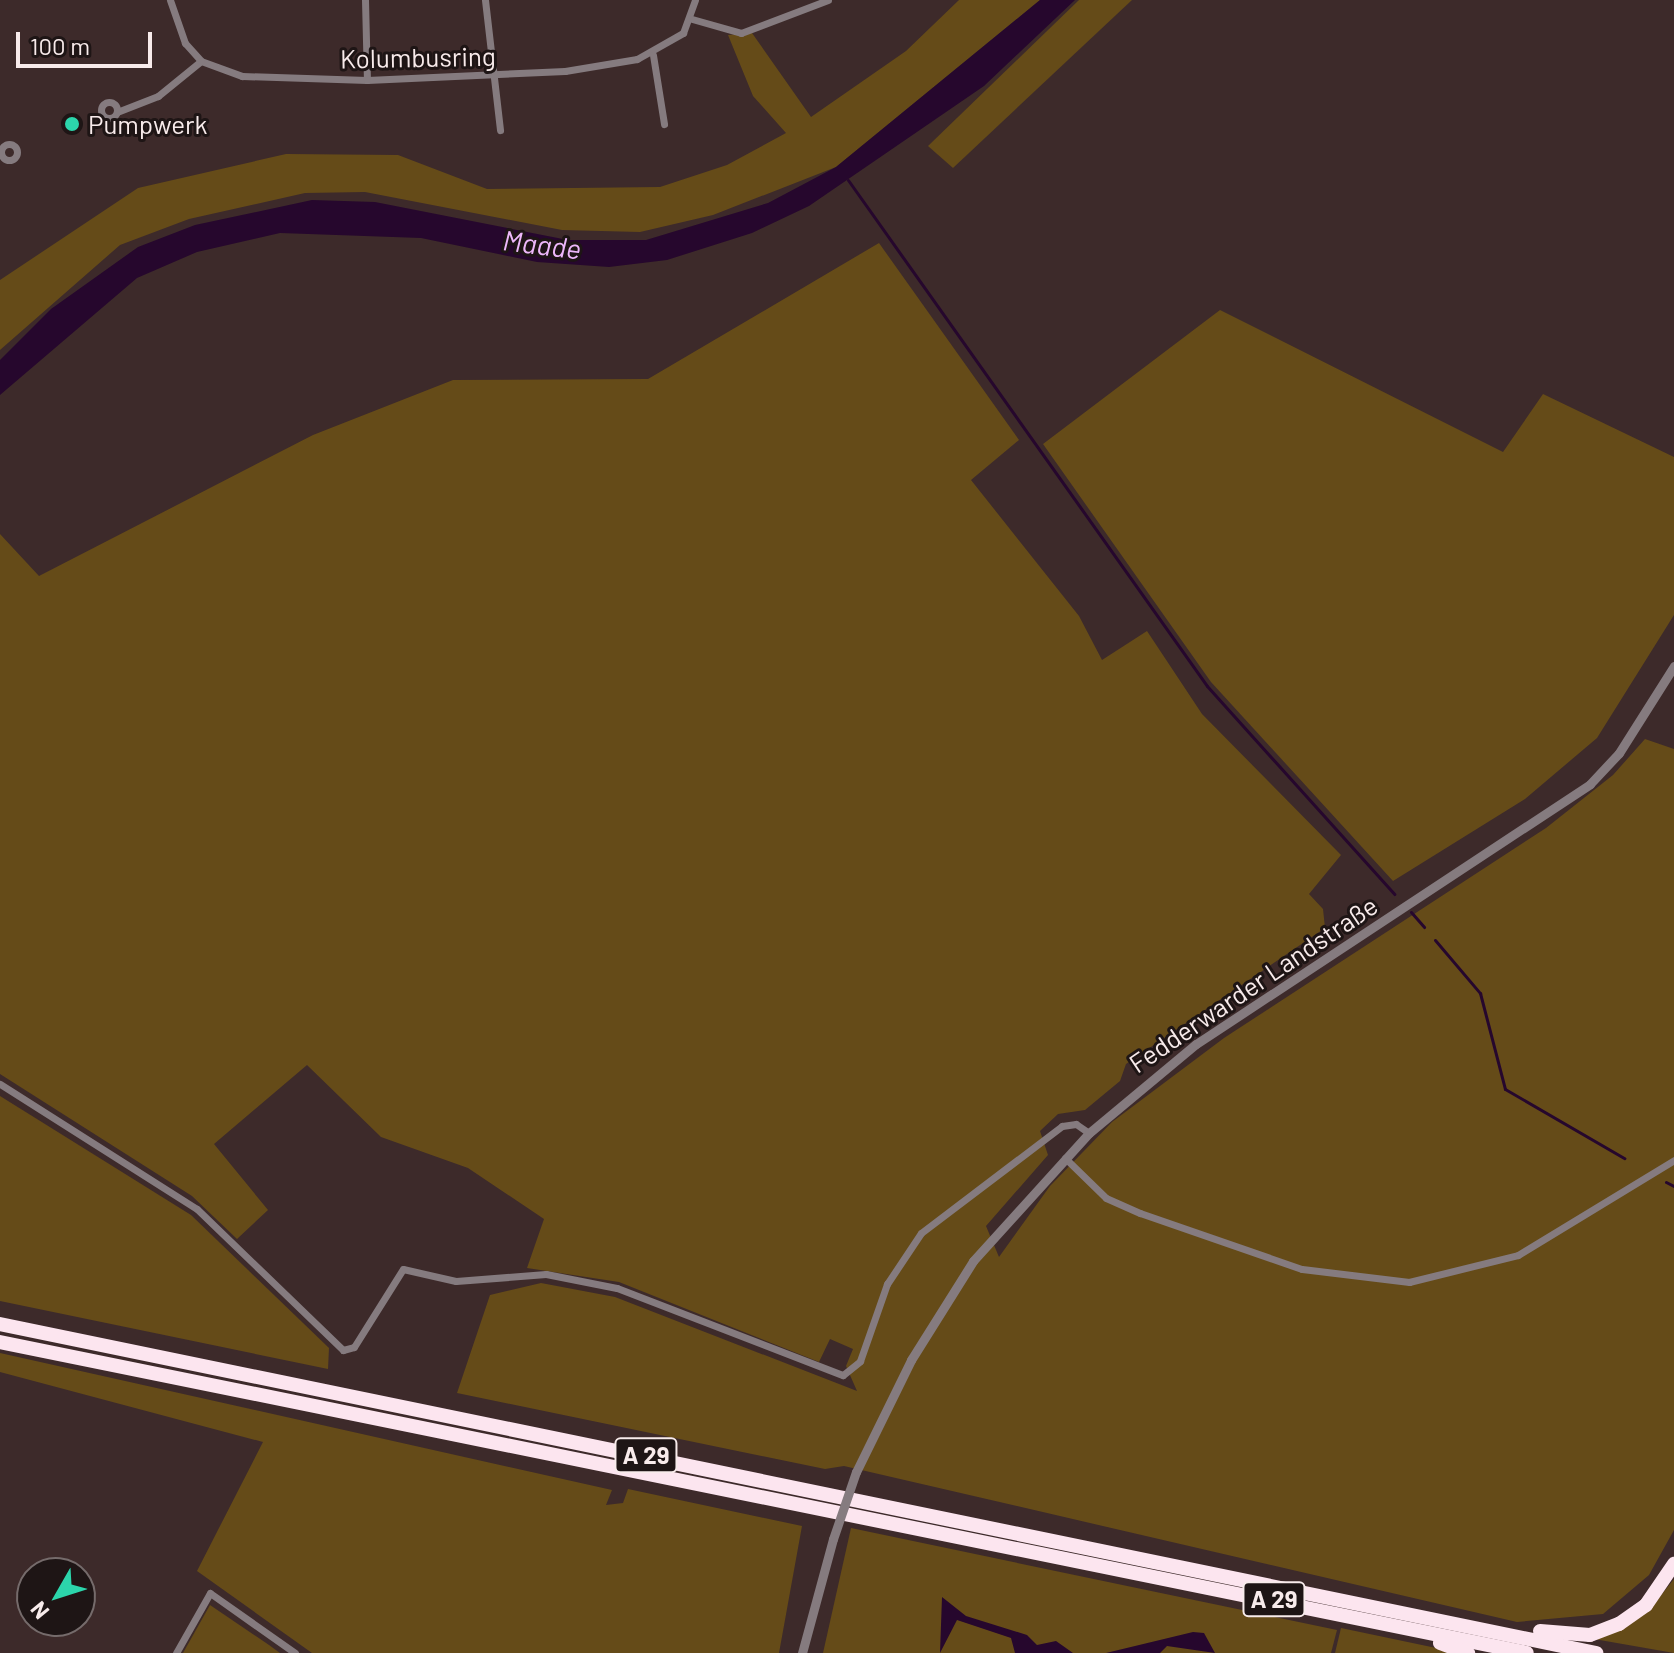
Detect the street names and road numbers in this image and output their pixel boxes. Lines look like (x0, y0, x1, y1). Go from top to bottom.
street label: Kolumbusring (340, 40, 496, 74)
street label: Fedderwarder Landstraße (1123, 889, 1383, 1079)
road number: A 29 (614, 1435, 678, 1475)
road number: A 29 (1242, 1579, 1306, 1619)

